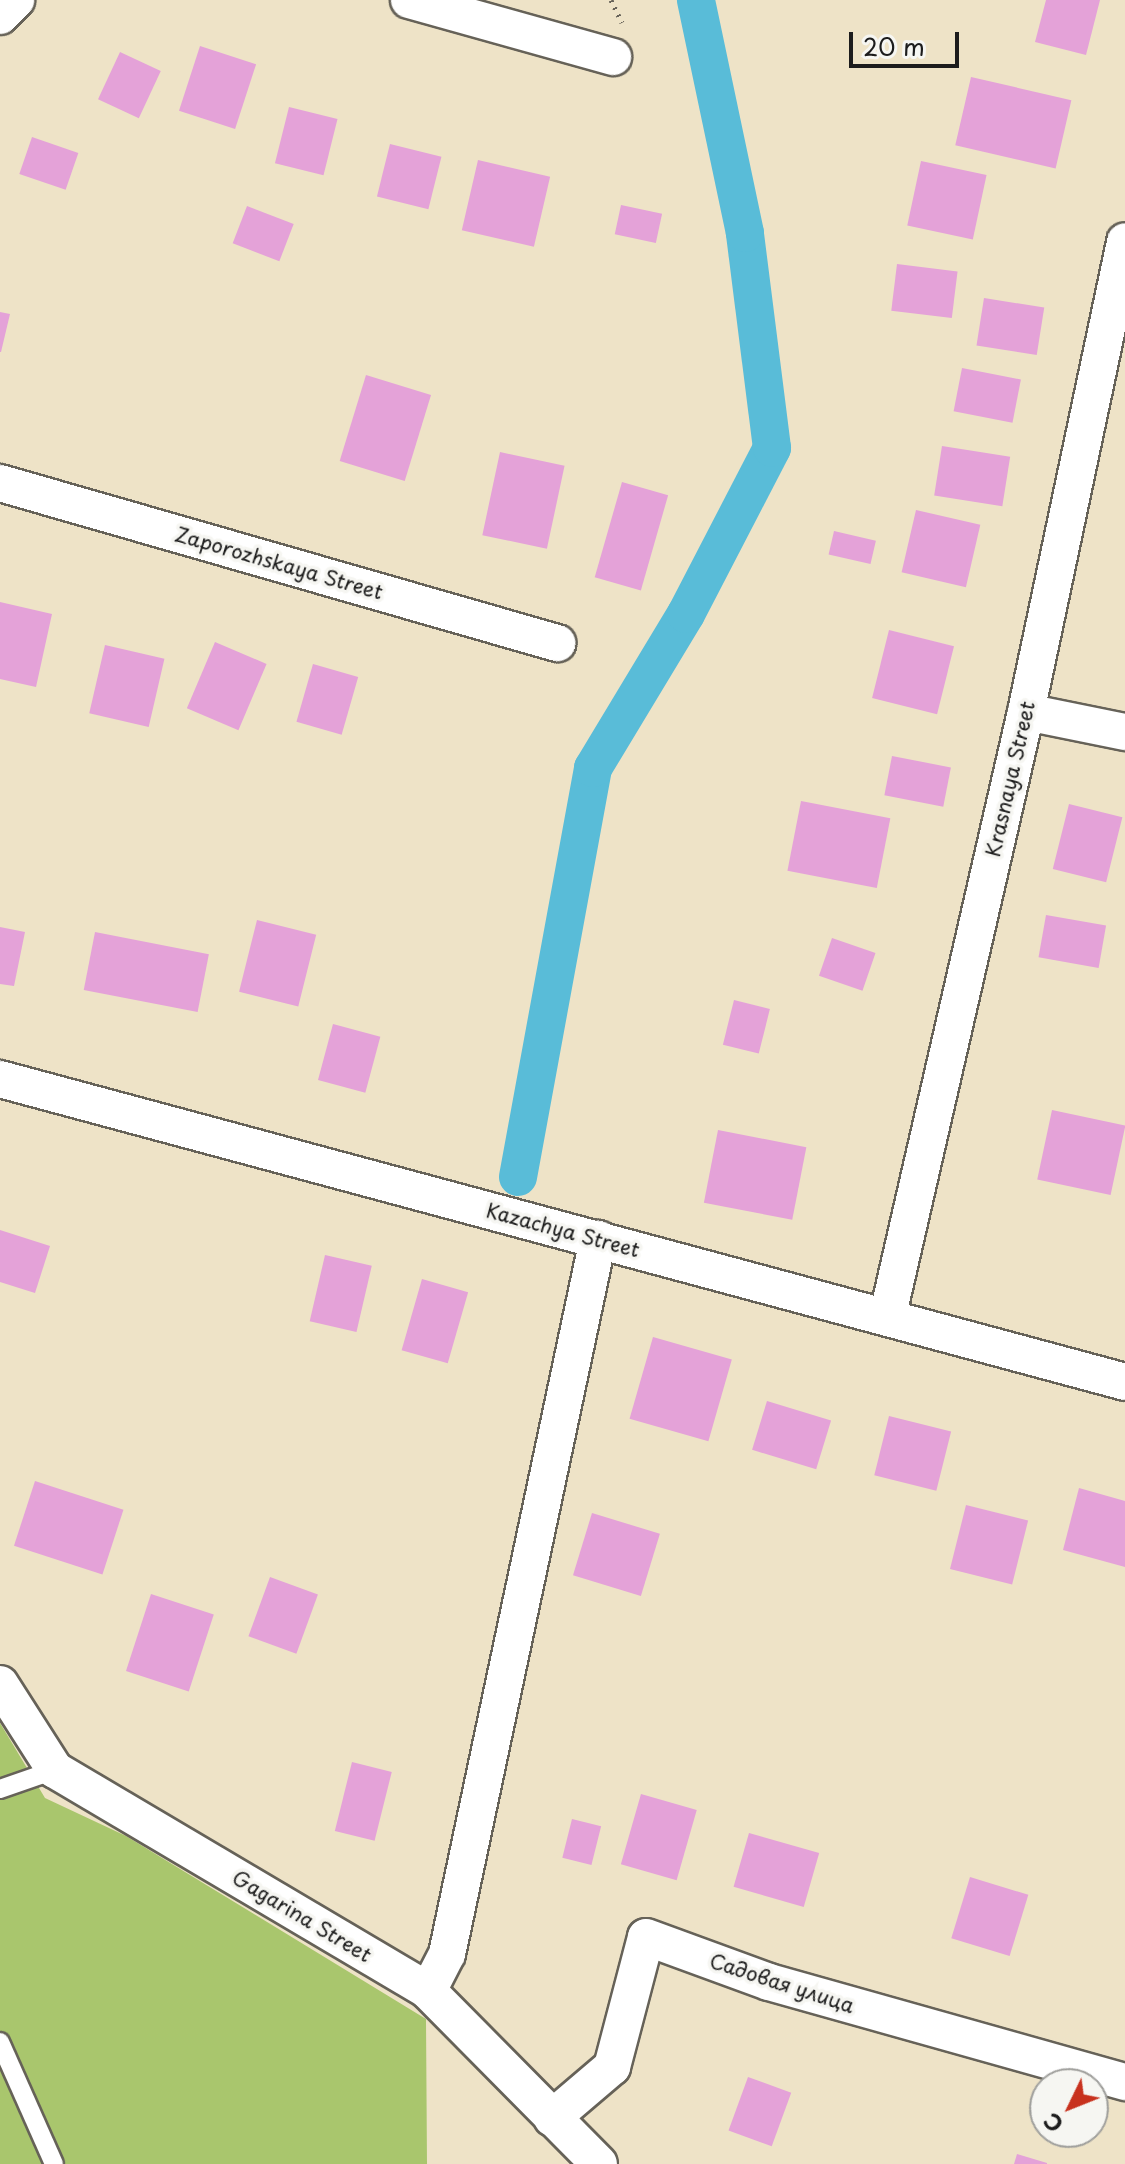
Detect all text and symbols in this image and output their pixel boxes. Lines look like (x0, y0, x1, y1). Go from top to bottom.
scale bar (853, 16, 963, 66)
text: 20 m (863, 28, 925, 64)
street label: Zaporozhskaya Street (172, 522, 386, 604)
street label: Krasnaya Street (980, 699, 1040, 859)
street label: Kazachya Street (483, 1198, 643, 1262)
street label: Gagarina Street (228, 1865, 376, 1967)
street label: Садовая улица (706, 1948, 858, 2018)
north arrow (1029, 2068, 1109, 2148)
text: С (1035, 2106, 1070, 2141)

